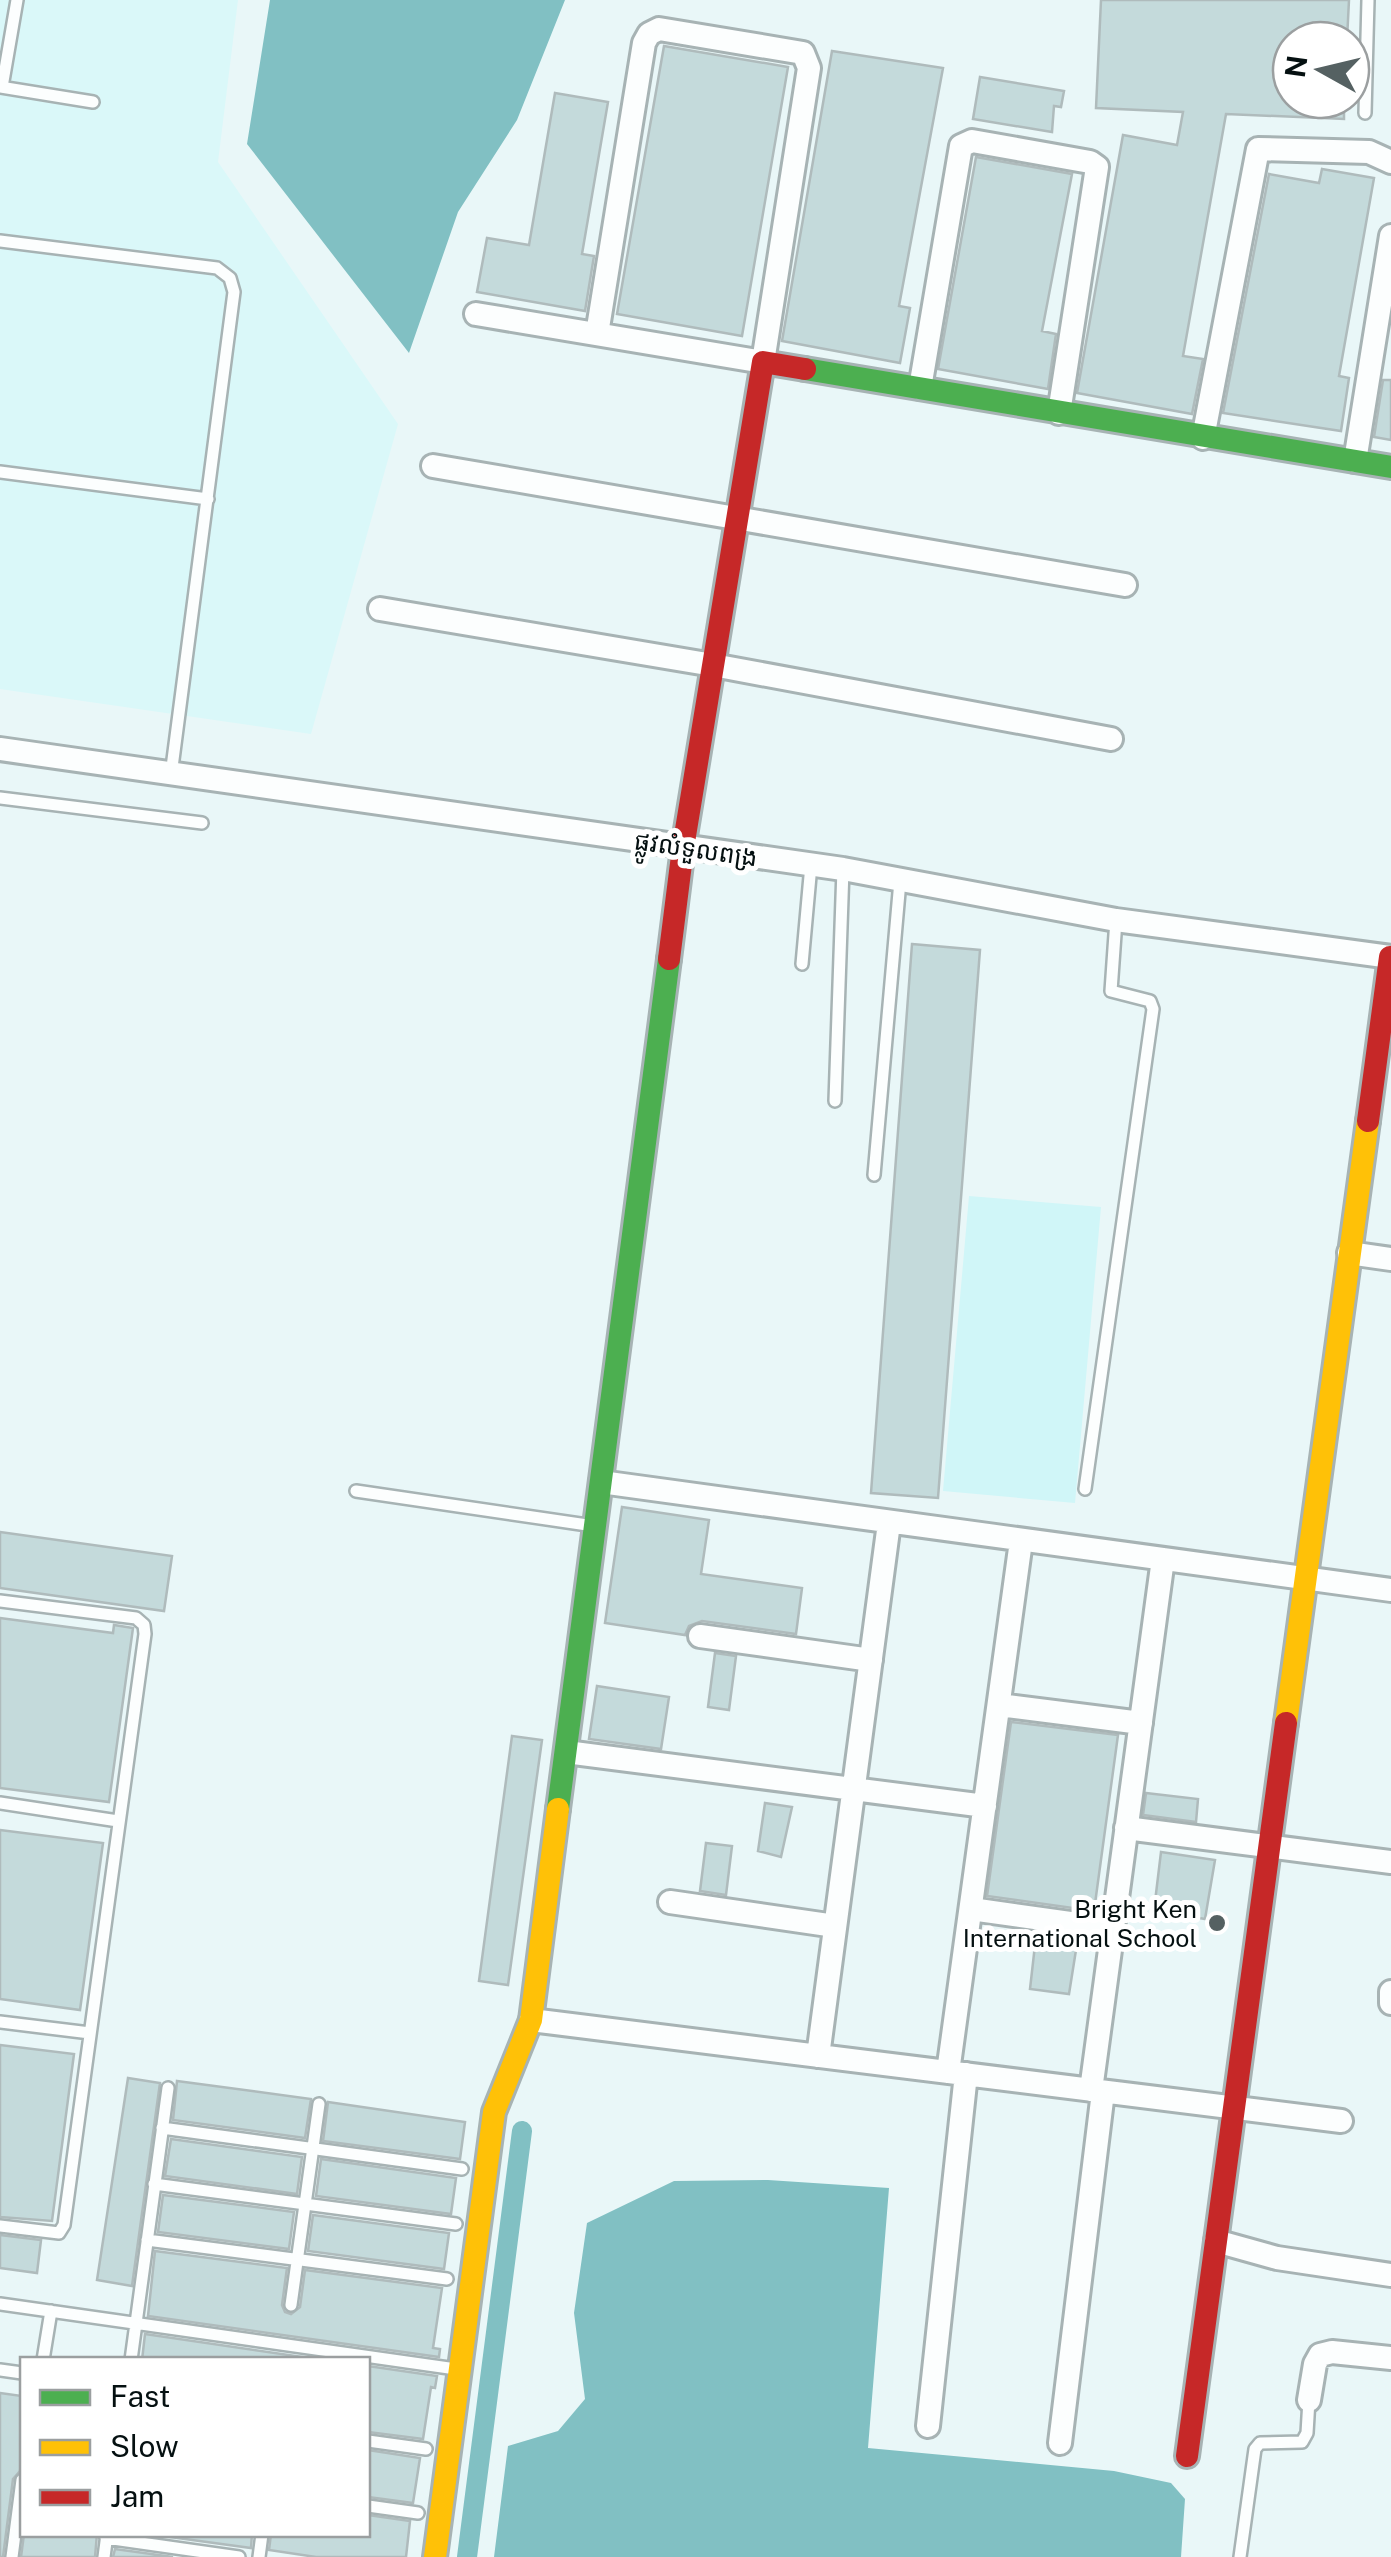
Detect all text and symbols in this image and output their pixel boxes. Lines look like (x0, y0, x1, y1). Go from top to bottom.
north arrow (1271, 20, 1371, 120)
text: N (1278, 53, 1314, 80)
street label: ផ្លូវលំទួលពង្រ (631, 825, 760, 881)
place label: Bright Ken International School (963, 1894, 1197, 1953)
marker: Bright Ken International School (1206, 1912, 1228, 1934)
legend (20, 2357, 370, 2537)
text: Fast (110, 2378, 170, 2414)
text: Slow (110, 2428, 179, 2464)
text: Jam (110, 2478, 164, 2514)

